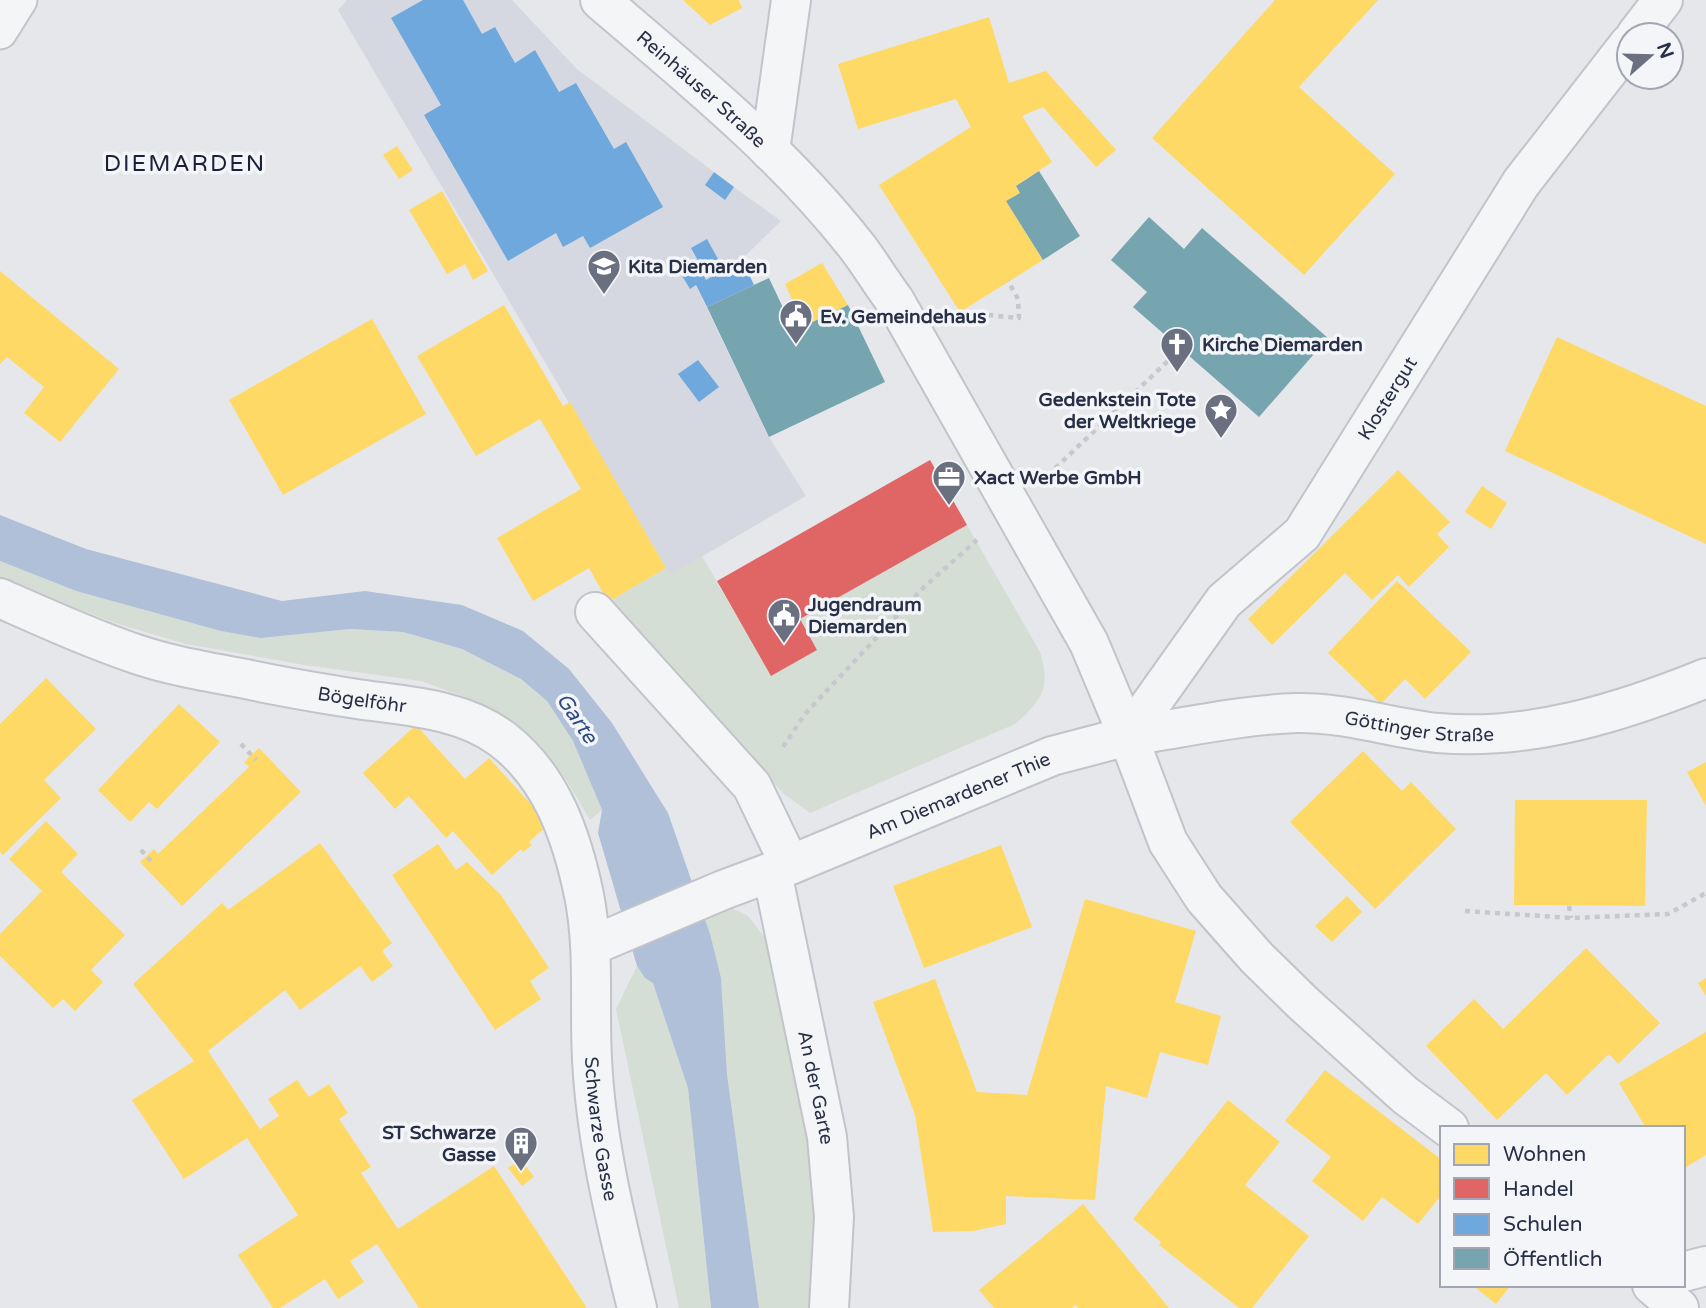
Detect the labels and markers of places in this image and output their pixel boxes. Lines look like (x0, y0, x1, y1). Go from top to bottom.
school or university icon: Kita Diemarden (585, 247, 623, 296)
place label: Kita Diemarden (628, 256, 767, 278)
public building icon: Ev. Gemeindehaus (777, 297, 815, 346)
place label: Ev. Gemeindehaus (820, 306, 986, 328)
church icon: Kirche Diemarden (1158, 325, 1196, 374)
place label: Kirche Diemarden (1202, 334, 1363, 356)
place label: Gedenkstein Tote der Weltkriege (1038, 389, 1196, 434)
place icon: Gedenkstein Tote der Weltkriege (1202, 391, 1240, 440)
office icon: Xact Werbe GmbH (930, 458, 968, 507)
place label: Xact Werbe GmbH (974, 467, 1142, 489)
place label: Jugendraum Diemarden (807, 594, 922, 638)
public building icon: Jugendraum Diemarden (765, 596, 803, 645)
place label: ST Schwarze Gasse (382, 1122, 496, 1166)
building icon: ST Schwarze Gasse (502, 1124, 540, 1173)

